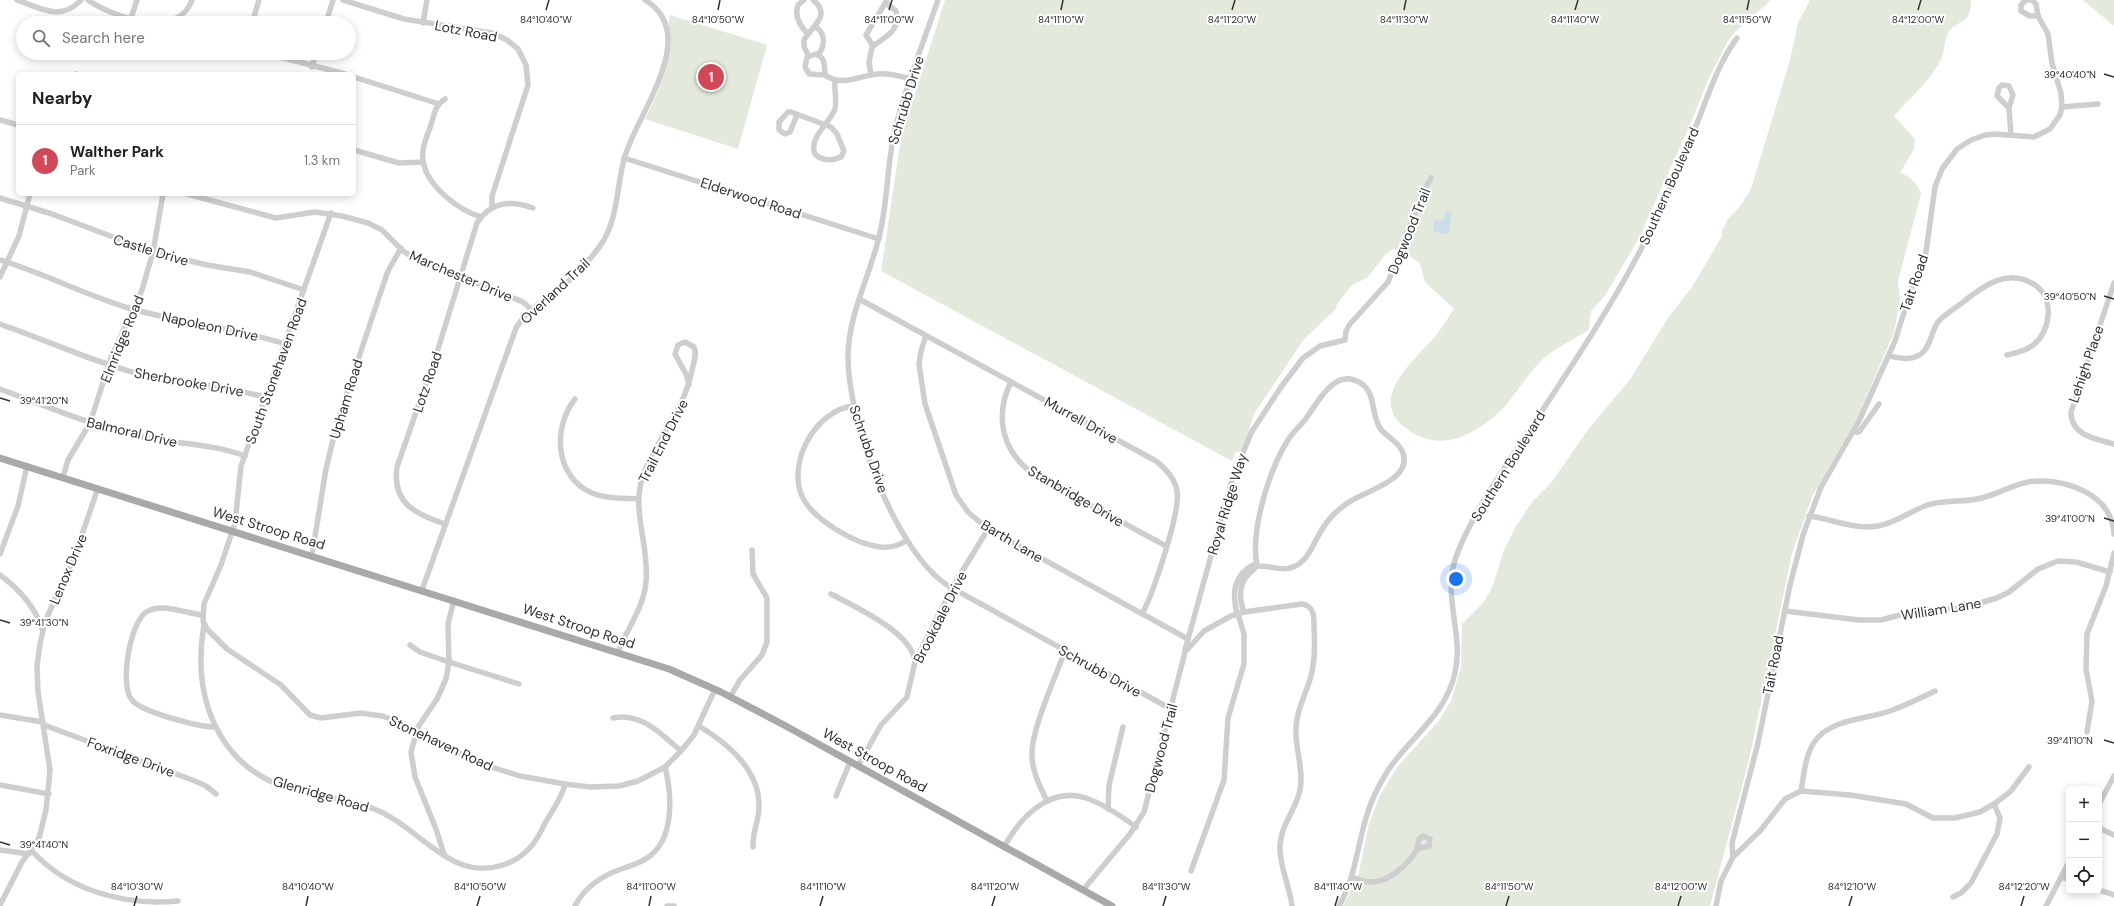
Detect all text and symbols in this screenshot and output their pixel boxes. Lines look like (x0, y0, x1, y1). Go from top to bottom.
text: 84°10'40"W (520, 13, 572, 26)
text: 84°10'50"W (692, 13, 744, 26)
text: 84°11'00"W (864, 13, 914, 26)
text: 84°11'10"W (1038, 13, 1084, 26)
text: 84°11'20"W (1208, 13, 1257, 26)
text: 84°11'30"W (1380, 13, 1429, 26)
text: 84°11'40"W (1551, 13, 1600, 26)
text: 84°11'50"W (1723, 13, 1772, 26)
text: 84°12'00"W (1892, 13, 1944, 26)
search box (16, 16, 356, 60)
street label: Lotz Road (433, 16, 499, 46)
icon: search (30, 27, 52, 49)
text: Search here (62, 28, 145, 48)
street label: Schrubb Drive (884, 53, 928, 147)
pin: 1 (698, 62, 724, 92)
text: 39°40'40"N (2044, 68, 2096, 81)
text: Nearby (32, 87, 92, 109)
street label: Southern Boulevard (1635, 124, 1703, 248)
text: Walther Park (70, 142, 164, 162)
text: 1 (43, 152, 47, 169)
text: 1.3 km (304, 152, 340, 169)
text: Park (70, 162, 96, 179)
street label: Elderwood Road (698, 173, 804, 223)
street label: Dogwood Trail (1384, 185, 1434, 277)
street label: Castle Drive (111, 230, 191, 270)
street label: Marchester Drive (407, 246, 515, 306)
street label: Tait Road (1896, 252, 1932, 314)
street label: Overland Trail (516, 254, 594, 328)
text: 39°40'50"N (2044, 290, 2096, 303)
street label: Elmridge Road (96, 293, 148, 385)
street label: South Stonehaven Road (241, 295, 311, 447)
street label: Napoleon Drive (160, 307, 260, 345)
street label: Lehigh Place (2064, 323, 2108, 405)
street label: Lotz Road (408, 349, 446, 415)
street label: Upham Road (325, 357, 367, 441)
street label: Sherbrooke Drive (133, 364, 245, 401)
street label: Murrell Drive (1041, 393, 1121, 448)
text: 39°41'20"N (20, 394, 68, 407)
street label: Trail End Drive (634, 396, 692, 486)
street label: Schrubb Drive (846, 403, 892, 495)
street label: Southern Boulevard (1467, 407, 1549, 525)
street label: Balmoral Drive (85, 413, 179, 451)
street label: Royal Ridge Way (1203, 451, 1251, 557)
street label: Stanbridge Drive (1025, 461, 1127, 531)
street label: West Stroop Road (210, 502, 328, 554)
text: 39°41'00"N (2045, 512, 2095, 525)
street label: Barth Lane (978, 515, 1046, 567)
street label: Lenox Drive (45, 531, 91, 607)
street label: Brookdale Drive (909, 568, 971, 666)
your location (1446, 569, 1466, 589)
street label: William Lane (1899, 594, 1983, 624)
street label: West Stroop Road (521, 599, 637, 653)
text: 39°41'30"N (20, 616, 68, 629)
street label: Tait Road (1758, 634, 1788, 696)
street label: Schrubb Drive (1055, 641, 1145, 701)
street label: Dogwood Trail (1140, 702, 1182, 794)
street label: Stonehaven Road (386, 711, 496, 775)
street label: West Stroop Road (819, 724, 931, 796)
street label: Foxridge Drive (85, 733, 177, 781)
text: 39°41'10"N (2047, 734, 2093, 747)
street label: Glenridge Road (271, 772, 371, 816)
map controls (2066, 786, 2102, 894)
button: + (2066, 786, 2102, 822)
button: − (2066, 822, 2102, 858)
text: 39°41'40"N (20, 838, 68, 851)
button: locate (2066, 858, 2102, 894)
text: 84°10'30"W (111, 880, 164, 893)
text: 84°10'40"W (282, 880, 334, 893)
text: 84°10'50"W (454, 880, 506, 893)
text: 84°11'00"W (626, 880, 676, 893)
text: 84°11'10"W (800, 880, 846, 893)
text: 84°11'20"W (971, 880, 1020, 893)
text: 84°11'30"W (1142, 880, 1191, 893)
text: 84°11'40"W (1314, 880, 1363, 893)
text: 84°11'50"W (1485, 880, 1534, 893)
text: 84°12'00"W (1655, 880, 1707, 893)
text: 84°12'10"W (1828, 880, 1877, 893)
text: 84°12'20"W (1998, 880, 2050, 893)

